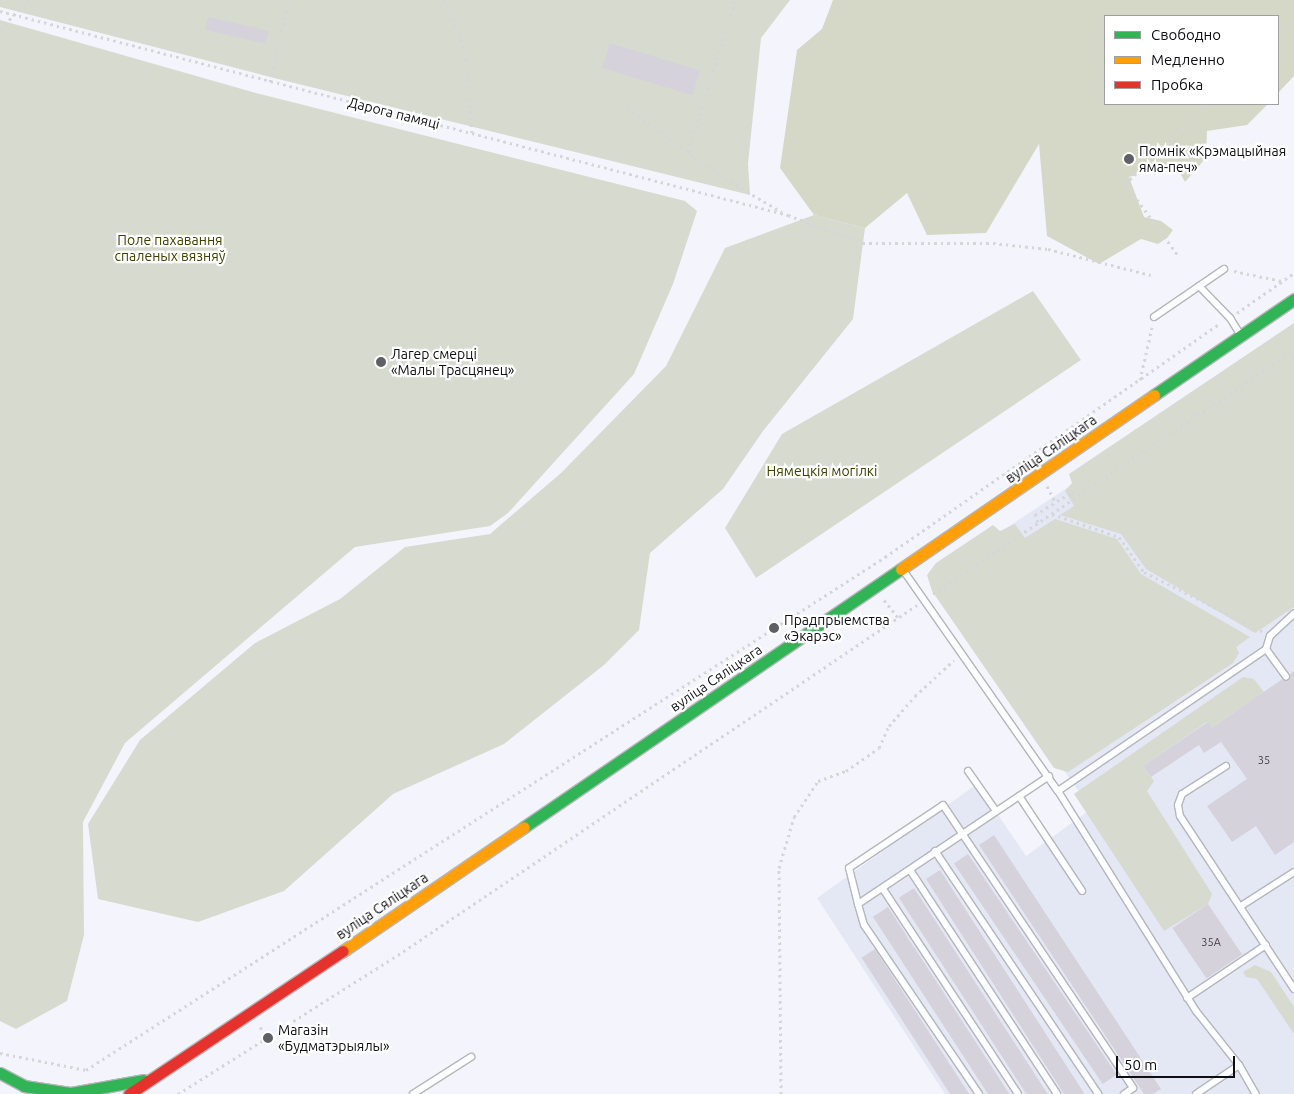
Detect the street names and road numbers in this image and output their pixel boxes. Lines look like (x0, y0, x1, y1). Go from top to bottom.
street label: Дарога памяці (346, 93, 442, 133)
street label: вуліца Сяліцкага (1002, 411, 1100, 487)
street label: вуліца Сяліцкага (667, 641, 765, 715)
street label: вуліца Сяліцкага (333, 869, 431, 943)

